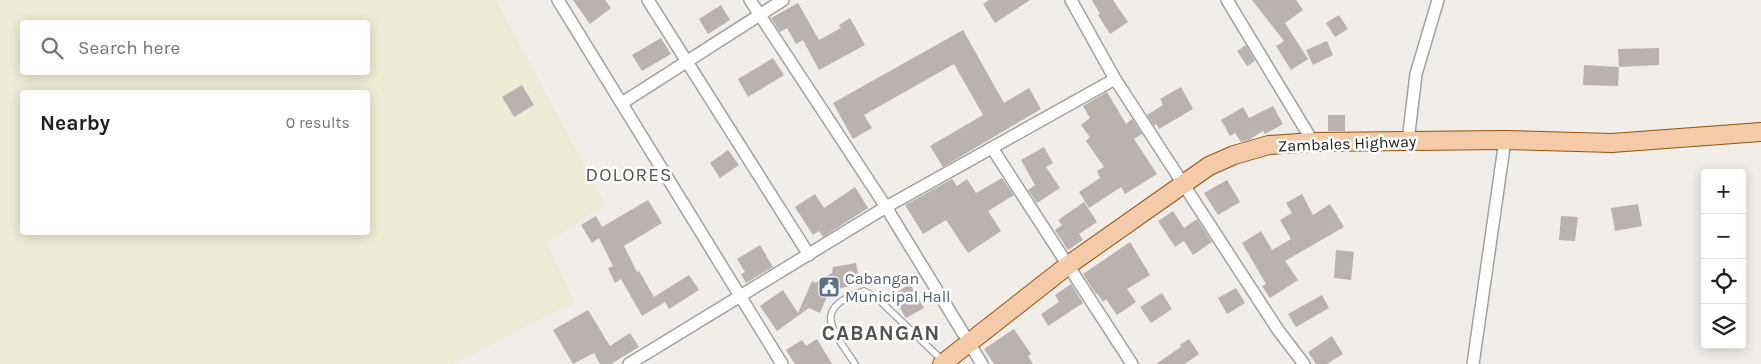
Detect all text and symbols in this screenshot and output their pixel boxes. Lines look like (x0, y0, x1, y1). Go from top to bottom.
search box (20, 20, 370, 75)
icon: search (38, 34, 66, 62)
text: Search here (78, 37, 180, 59)
text: Nearby (40, 111, 110, 135)
text: 0 results (286, 113, 350, 132)
street label: Zambales Highway (1278, 132, 1417, 155)
district label: DOLORES (586, 164, 672, 186)
map controls (1701, 169, 1746, 349)
button: + (1701, 169, 1746, 214)
button: − (1701, 214, 1746, 259)
button: locate (1701, 259, 1746, 304)
place label: Cabangan Municipal Hall (845, 269, 951, 306)
public building icon: Cabangan Municipal Hall (817, 275, 841, 299)
button: layers (1701, 304, 1746, 349)
district label: CABANGAN (822, 321, 940, 345)

